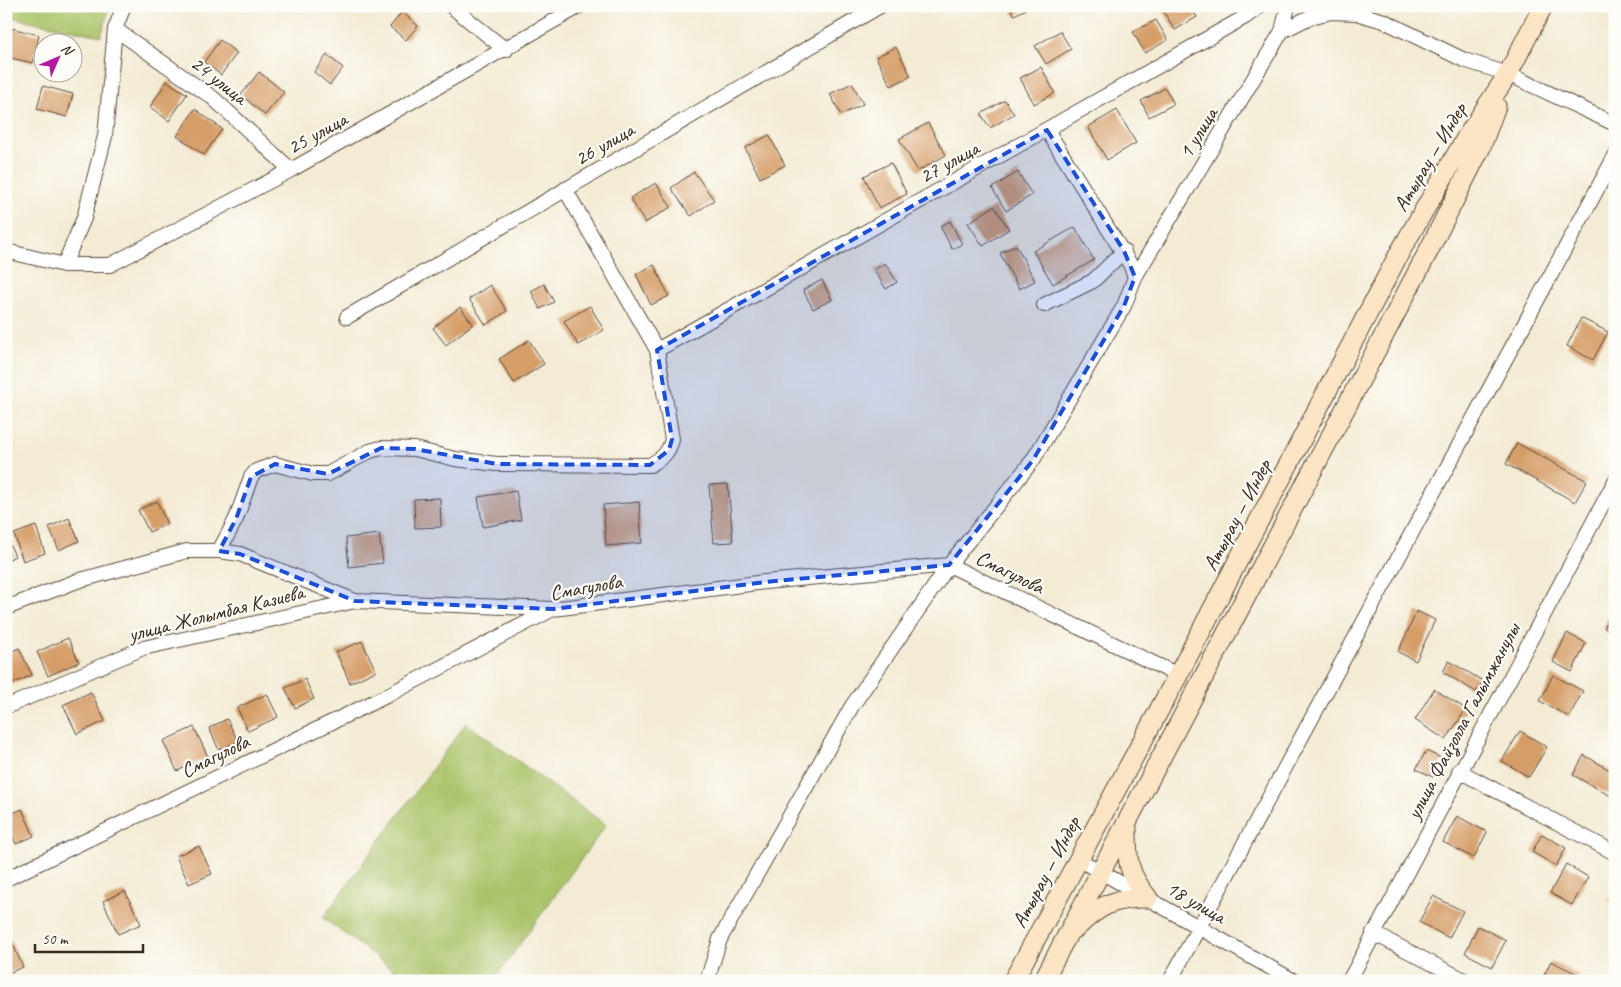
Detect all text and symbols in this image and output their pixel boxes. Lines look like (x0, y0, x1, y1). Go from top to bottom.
north arrow (32, 32, 82, 82)
text: N (58, 40, 78, 60)
street label: 24 улица (186, 50, 254, 112)
street label: Атырау — Индер (1387, 96, 1474, 216)
street label: 1 улица (1173, 101, 1225, 163)
street label: 25 улица (283, 105, 354, 160)
street label: 26 улица (570, 115, 640, 171)
street label: 27 улица (915, 134, 986, 189)
street label: Атырау — Индер (1197, 453, 1278, 575)
street label: Смагулова (971, 544, 1050, 600)
street label: Смагулова (548, 568, 626, 606)
street label: улица Жолымбая Казиева (124, 578, 309, 648)
street label: улица Файзолла Галымжанулы (1399, 617, 1528, 826)
street label: Смагулова (176, 728, 255, 784)
street label: Атырау — Индер (1006, 810, 1087, 932)
street label: 18 улица (1162, 875, 1232, 931)
scale bar (35, 922, 142, 954)
text: 50 m (42, 930, 69, 949)

